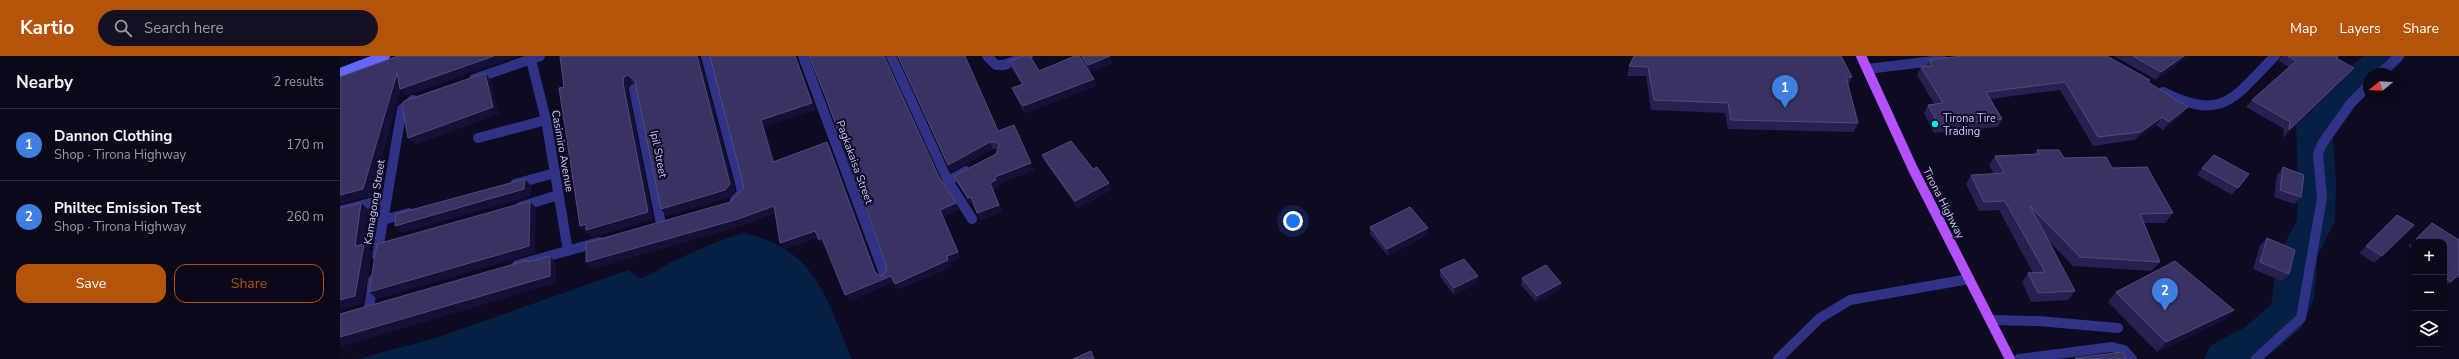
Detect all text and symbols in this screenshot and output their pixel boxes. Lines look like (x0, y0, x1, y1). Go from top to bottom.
search box (98, 10, 378, 46)
text: Kartio (20, 15, 74, 41)
icon: search (112, 17, 134, 39)
text: Search here (144, 18, 224, 38)
text: Map (2290, 19, 2317, 38)
text: Layers (2339, 19, 2381, 38)
text: Share (2403, 19, 2439, 38)
north arrow (2363, 68, 2399, 104)
text: Nearby (16, 71, 73, 94)
text: 2 results (273, 73, 324, 91)
pin: 1 (1772, 75, 1798, 108)
street label: Casimiro Avenue (548, 109, 577, 193)
place label: Tirona Tire Trading (1943, 111, 1996, 139)
street label: Pagkakaisa Street (832, 118, 877, 206)
marker: Tirona Tire Trading (1930, 119, 1940, 129)
text: Dannon Clothing (54, 126, 172, 146)
street label: Ipil Street (647, 129, 670, 179)
text: 1 (25, 136, 33, 154)
text: 170 m (286, 136, 324, 154)
text: Shop · Tirona Highway (54, 146, 186, 164)
street label: Kamagong Street (360, 158, 389, 246)
street label: Tirona Highway (1919, 165, 1968, 242)
text: Philtec Emission Test (54, 198, 201, 218)
text: 2 (25, 208, 33, 226)
text: 260 m (286, 208, 324, 226)
your location (1283, 211, 1303, 231)
text: Shop · Tirona Highway (54, 218, 186, 236)
map controls (2411, 239, 2447, 347)
button: + (2411, 239, 2447, 275)
button: Save (16, 264, 166, 303)
button: Share (174, 264, 324, 303)
button: − (2411, 275, 2447, 311)
pin: 2 (2152, 278, 2178, 311)
button: layers (2411, 311, 2447, 347)

